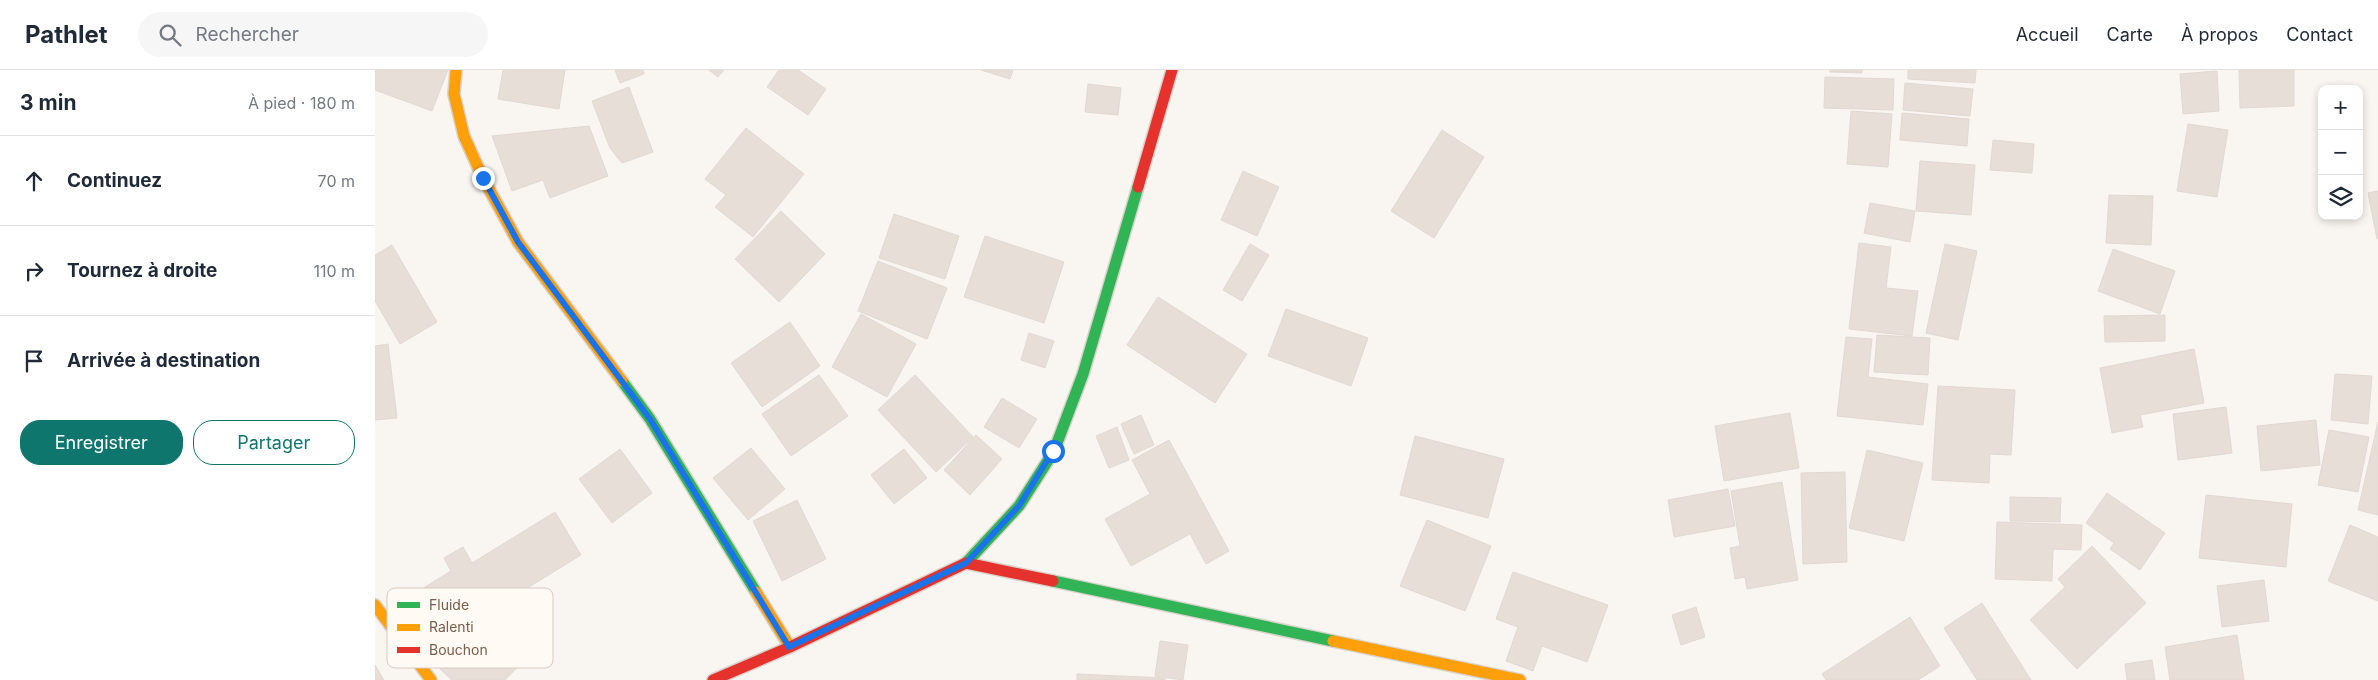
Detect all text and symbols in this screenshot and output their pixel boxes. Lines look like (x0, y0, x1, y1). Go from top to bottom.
search box (138, 12, 488, 57)
text: Pathlet (25, 20, 108, 49)
icon: search (156, 21, 184, 49)
text: Rechercher (196, 23, 299, 46)
text: Accueil (2016, 24, 2079, 45)
text: Carte (2107, 24, 2153, 45)
text: À propos (2181, 24, 2258, 45)
text: Contact (2286, 24, 2353, 45)
map controls (2318, 85, 2363, 220)
button: + (2318, 85, 2363, 130)
text: 3 min (20, 90, 76, 115)
text: À pied · 180 m (248, 93, 355, 113)
button: − (2318, 130, 2363, 175)
icon: ahead (20, 167, 48, 195)
route end (472, 167, 495, 190)
text: Continuez (67, 169, 162, 192)
text: 70 m (318, 171, 355, 191)
button: layers (2318, 175, 2363, 220)
icon: right (20, 257, 48, 285)
text: Tournez à droite (67, 259, 217, 282)
text: 110 m (313, 261, 355, 281)
icon: arrive (20, 347, 48, 375)
text: Arrivée à destination (67, 349, 260, 372)
button: Enregistrer (20, 420, 183, 465)
button: Partager (193, 420, 355, 465)
route start (1042, 440, 1065, 463)
legend (387, 588, 553, 668)
text: Fluide (429, 596, 469, 613)
text: Ralenti (429, 618, 474, 635)
text: Bouchon (429, 641, 488, 658)

